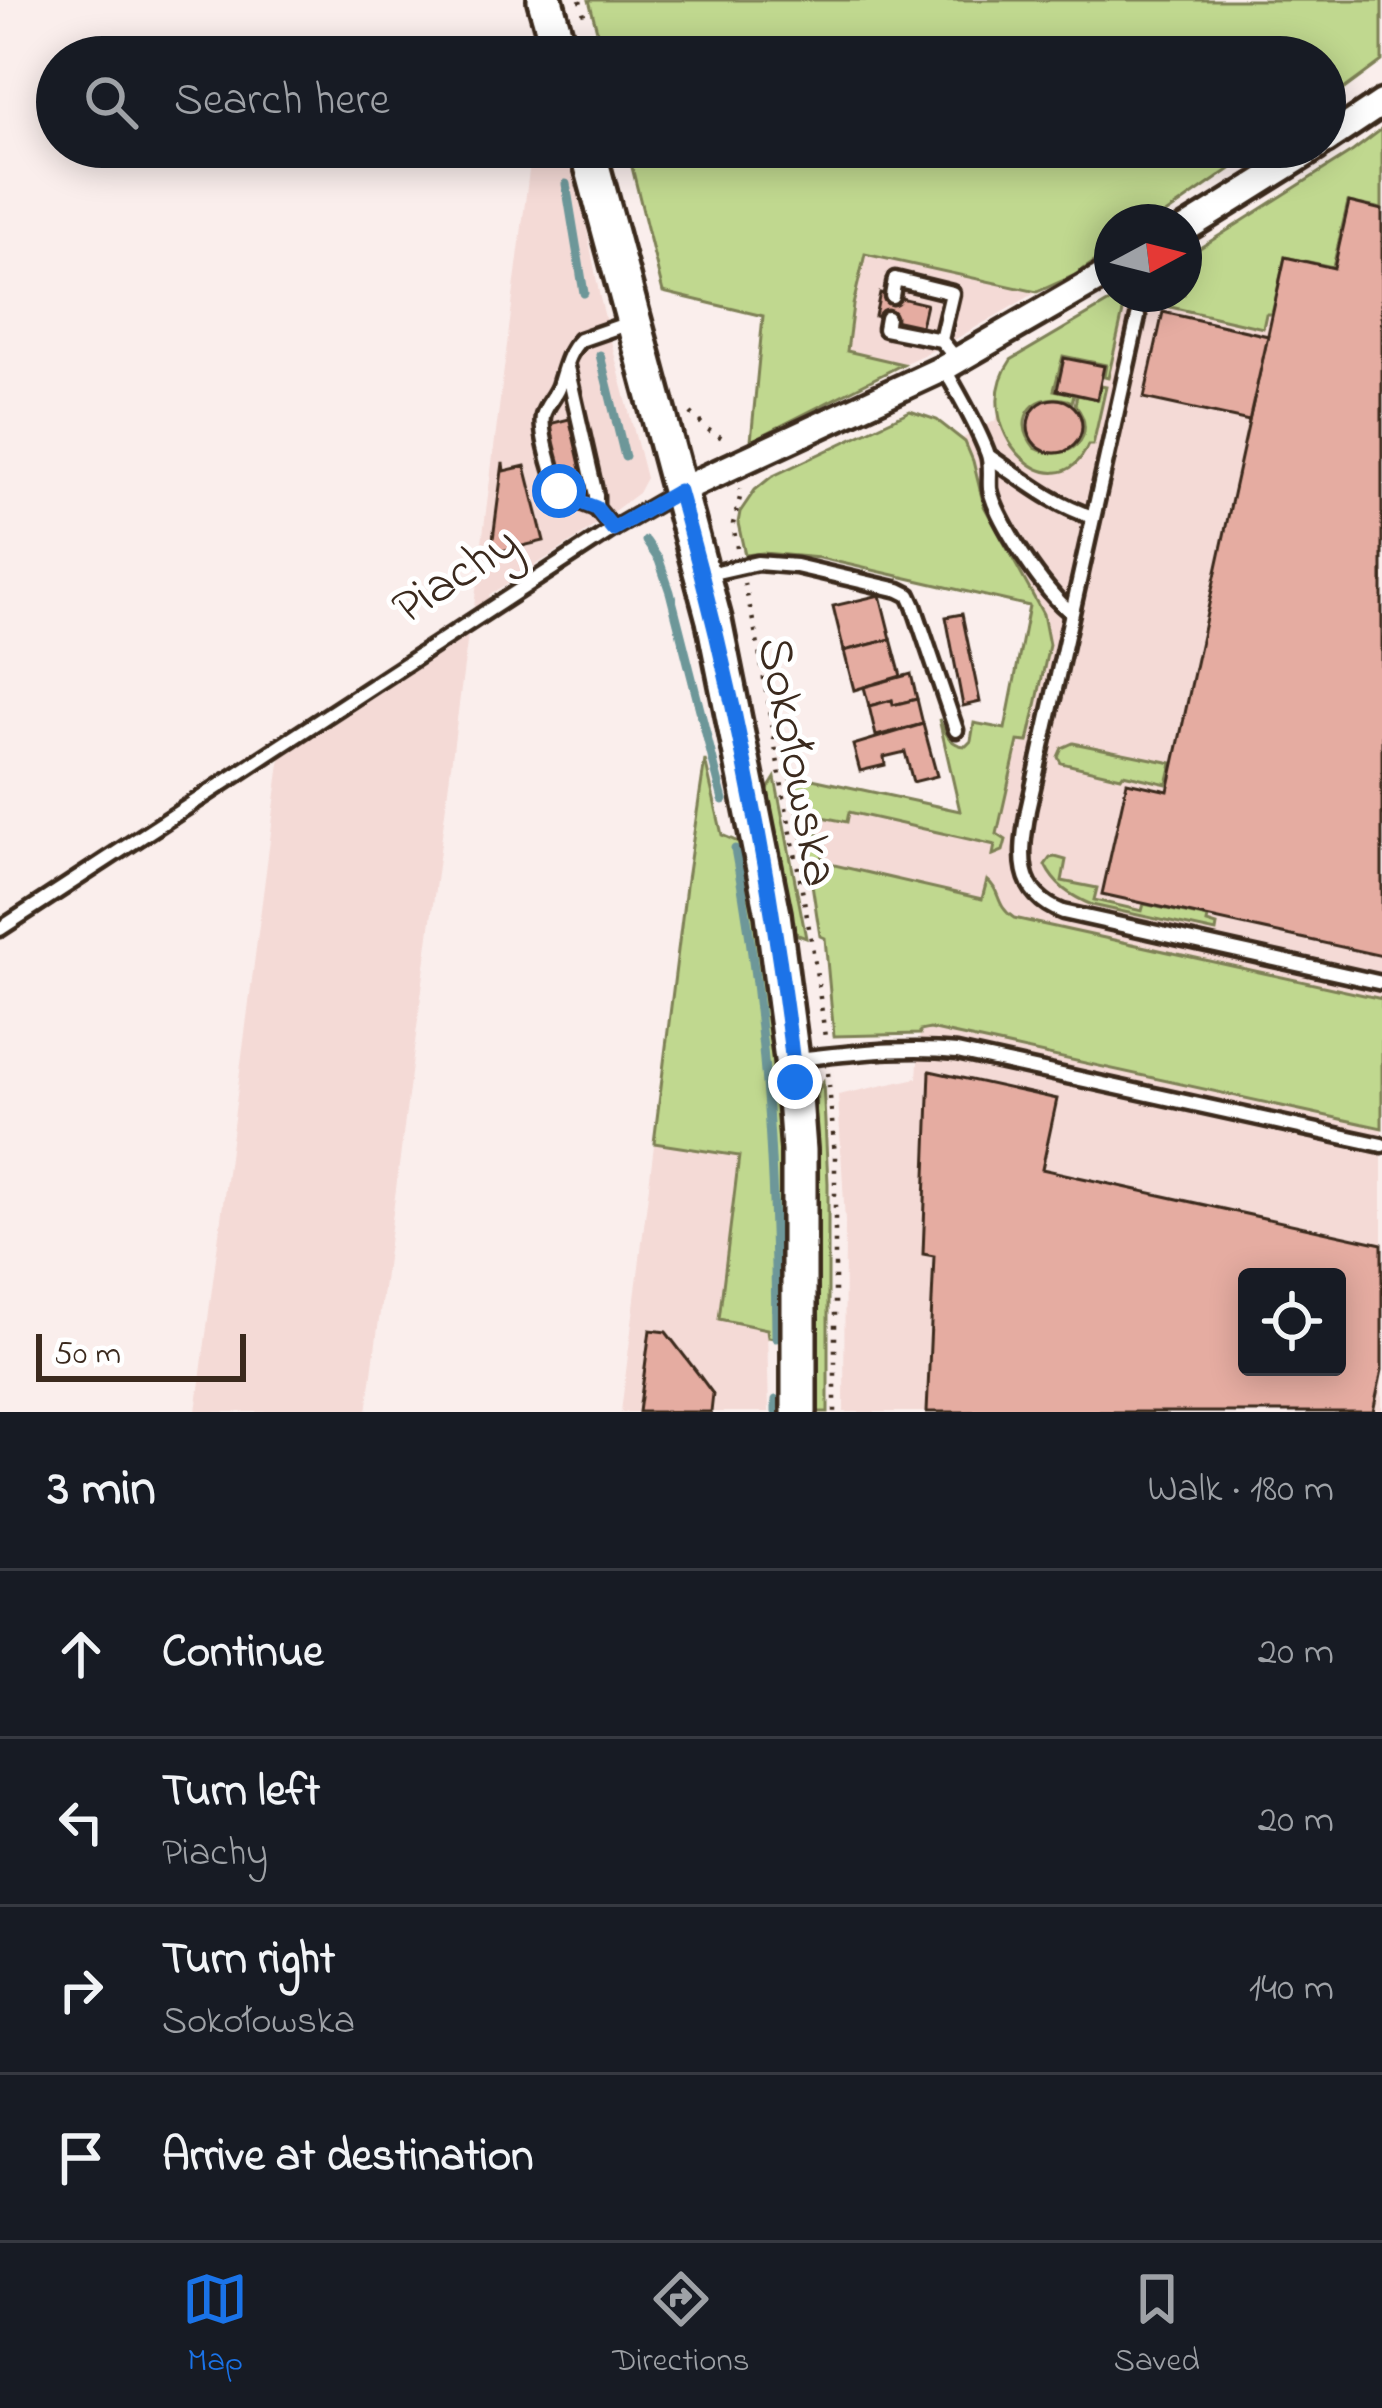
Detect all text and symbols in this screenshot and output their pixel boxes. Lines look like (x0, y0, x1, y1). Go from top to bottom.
search box (36, 36, 1346, 168)
icon: search (78, 69, 144, 135)
text: Search here (174, 69, 390, 135)
north arrow (1094, 204, 1202, 312)
route start (532, 464, 586, 518)
street label: Piachy (379, 508, 535, 646)
street label: Sokołowska (734, 631, 856, 893)
route end (768, 1055, 822, 1109)
map controls (1238, 1268, 1346, 1376)
button: locate (1238, 1268, 1346, 1376)
scale bar (36, 1328, 246, 1381)
text: 50 m (54, 1331, 121, 1379)
text: 3 min (48, 1453, 156, 1528)
text: Walk · 180 m (1147, 1462, 1334, 1519)
icon: ahead (48, 1621, 114, 1687)
text: Continue (162, 1621, 323, 1687)
text: 20 m (1258, 1625, 1334, 1682)
text: Turn left (162, 1760, 320, 1826)
icon: left (48, 1789, 114, 1855)
text: 20 m (1258, 1793, 1334, 1850)
text: Piachy (162, 1826, 268, 1883)
text: Turn right (162, 1928, 335, 1994)
icon: right (48, 1957, 114, 2023)
text: 140 m (1249, 1961, 1334, 2018)
text: Sokołowska (162, 1994, 355, 2051)
icon: arrive (48, 2125, 114, 2191)
text: Arrive at destination (162, 2125, 533, 2191)
tab: Map (182, 2266, 248, 2386)
tab: Directions (612, 2266, 749, 2386)
tab: Saved (1114, 2266, 1200, 2386)

